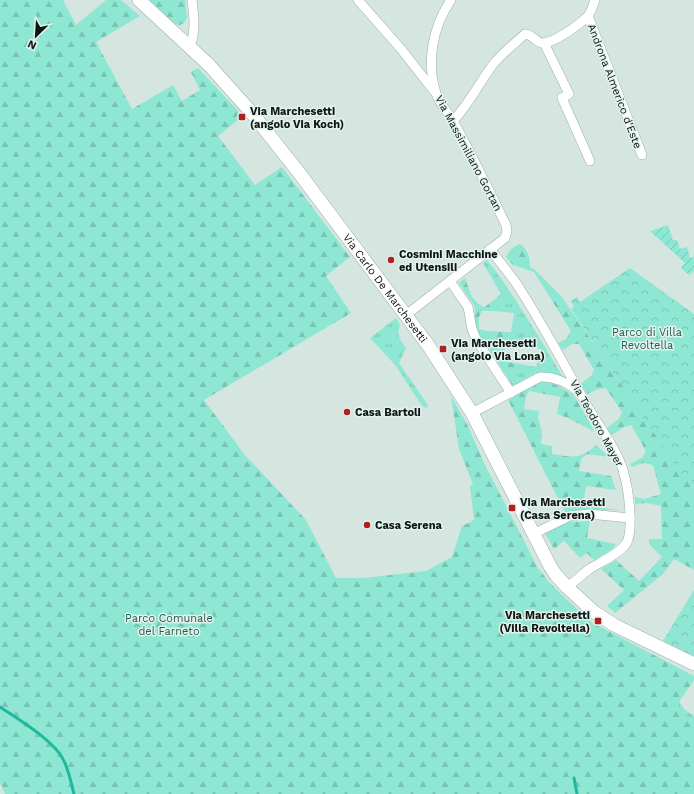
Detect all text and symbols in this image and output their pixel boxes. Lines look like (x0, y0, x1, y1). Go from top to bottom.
north arrow (16, 16, 56, 56)
street label: Androna Almerico d'Este (585, 22, 644, 150)
text: N (26, 37, 38, 52)
street label: Via Massimiliano Gortan (432, 93, 505, 213)
place label: Via Marchesetti (angolo Via Koch) (250, 105, 344, 131)
marker: Via Marchesetti (angolo Via Koch) (237, 112, 247, 122)
street label: Via Carlo De Marchesetti (340, 231, 430, 345)
place label: Cosmini Macchine ed Utensili (399, 248, 498, 274)
marker: Cosmini Macchine ed Utensili (386, 255, 396, 265)
park label: Parco di Villa Revoltella (612, 326, 682, 352)
place label: Via Marchesetti (angolo Via Lona) (451, 337, 545, 363)
marker: Via Marchesetti (angolo Via Lona) (438, 344, 448, 354)
street label: Via Teodoro Mayer (567, 377, 626, 470)
place label: Casa Bartoli (355, 406, 421, 419)
marker: Casa Bartoli (342, 407, 352, 417)
place label: Via Marchesetti (Casa Serena) (520, 496, 605, 522)
marker: Via Marchesetti (Casa Serena) (507, 503, 517, 513)
place label: Casa Serena (375, 519, 442, 532)
marker: Casa Serena (362, 520, 372, 530)
place label: Via Marchesetti (Villa Revoltella) (500, 609, 590, 635)
park label: Parco Comunale del Farneto (125, 612, 213, 638)
marker: Via Marchesetti (Villa Revoltella) (593, 616, 603, 626)

